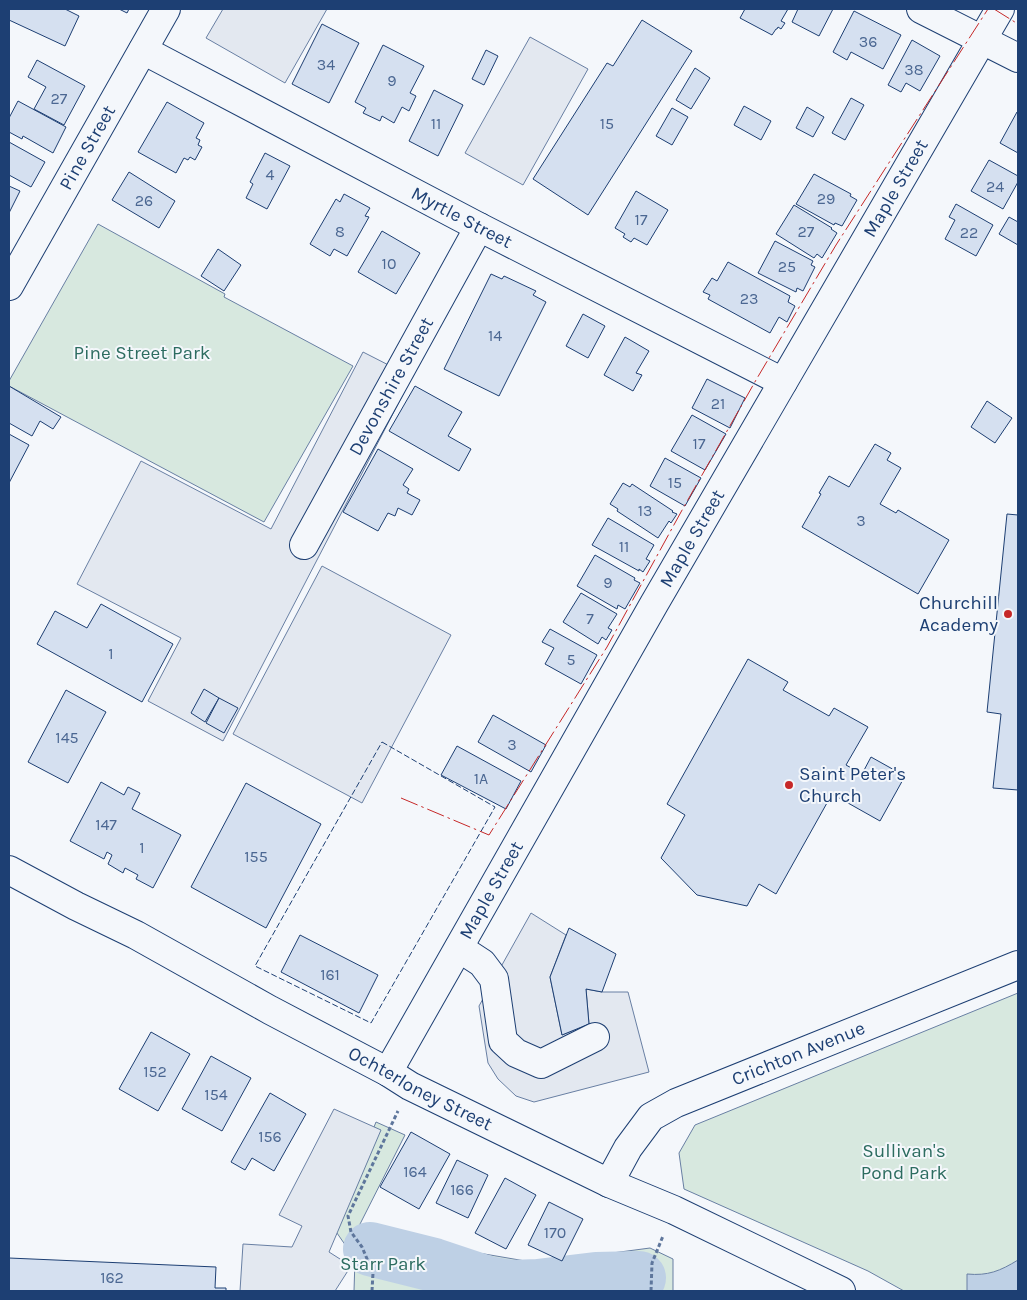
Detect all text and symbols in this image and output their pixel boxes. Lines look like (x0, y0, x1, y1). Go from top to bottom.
house number: 36 (859, 32, 877, 51)
house number: 34 (317, 55, 335, 74)
house number: 38 (904, 60, 924, 79)
house number: 9 (387, 71, 397, 90)
house number: 27 (51, 89, 68, 108)
street label: Pine Street (55, 101, 120, 194)
house number: 11 (431, 114, 441, 133)
house number: 15 (600, 114, 614, 133)
street label: Maple Street (859, 136, 933, 241)
house number: 4 (266, 165, 275, 184)
house number: 24 (986, 177, 1004, 196)
street label: Myrtle Street (407, 182, 516, 253)
house number: 29 (817, 189, 835, 208)
house number: 26 (135, 191, 153, 210)
house number: 17 (635, 210, 648, 229)
house number: 8 (335, 222, 345, 241)
house number: 27 (798, 222, 815, 241)
house number: 22 (960, 223, 978, 242)
house number: 10 (382, 254, 396, 273)
house number: 25 (778, 257, 796, 276)
house number: 23 (740, 289, 758, 308)
street label: Devonshire Street (344, 314, 438, 459)
house number: 14 (488, 326, 502, 345)
park label: Pine Street Park (73, 342, 211, 364)
house number: 21 (711, 394, 725, 413)
house number: 17 (693, 434, 706, 453)
house number: 15 (668, 473, 682, 492)
street label: Maple Street (655, 486, 729, 591)
house number: 13 (638, 501, 652, 520)
house number: 3 (856, 511, 866, 530)
house number: 11 (619, 537, 629, 556)
house number: 9 (603, 573, 613, 592)
place label: Churchill Academy (919, 592, 998, 636)
marker: Churchill Academy (1002, 608, 1014, 620)
house number: 7 (586, 609, 594, 628)
house number: 1 (108, 644, 114, 663)
house number: 5 (566, 650, 576, 669)
house number: 145 (55, 728, 79, 747)
house number: 3 (507, 735, 517, 754)
place label: Saint Peter's Church (799, 763, 906, 807)
house number: 1A (474, 769, 488, 788)
marker: Saint Peter's Church (783, 779, 795, 791)
house number: 147 (95, 815, 117, 834)
street label: Maple Street (455, 837, 528, 943)
house number: 1 (139, 838, 145, 857)
house number: 155 (244, 847, 268, 866)
house number: 161 (320, 965, 340, 984)
street label: Crichton Avenue (729, 1017, 868, 1090)
street label: Ochterloney Street (344, 1042, 496, 1135)
house number: 152 (143, 1062, 167, 1081)
house number: 154 (204, 1085, 228, 1104)
house number: 156 (258, 1127, 282, 1146)
park label: Sullivan's Pond Park (861, 1140, 948, 1184)
house number: 164 (403, 1162, 427, 1181)
house number: 166 (450, 1180, 474, 1199)
house number: 170 (544, 1223, 566, 1242)
park label: Starr Park (340, 1253, 426, 1275)
house number: 162 (100, 1268, 124, 1287)

